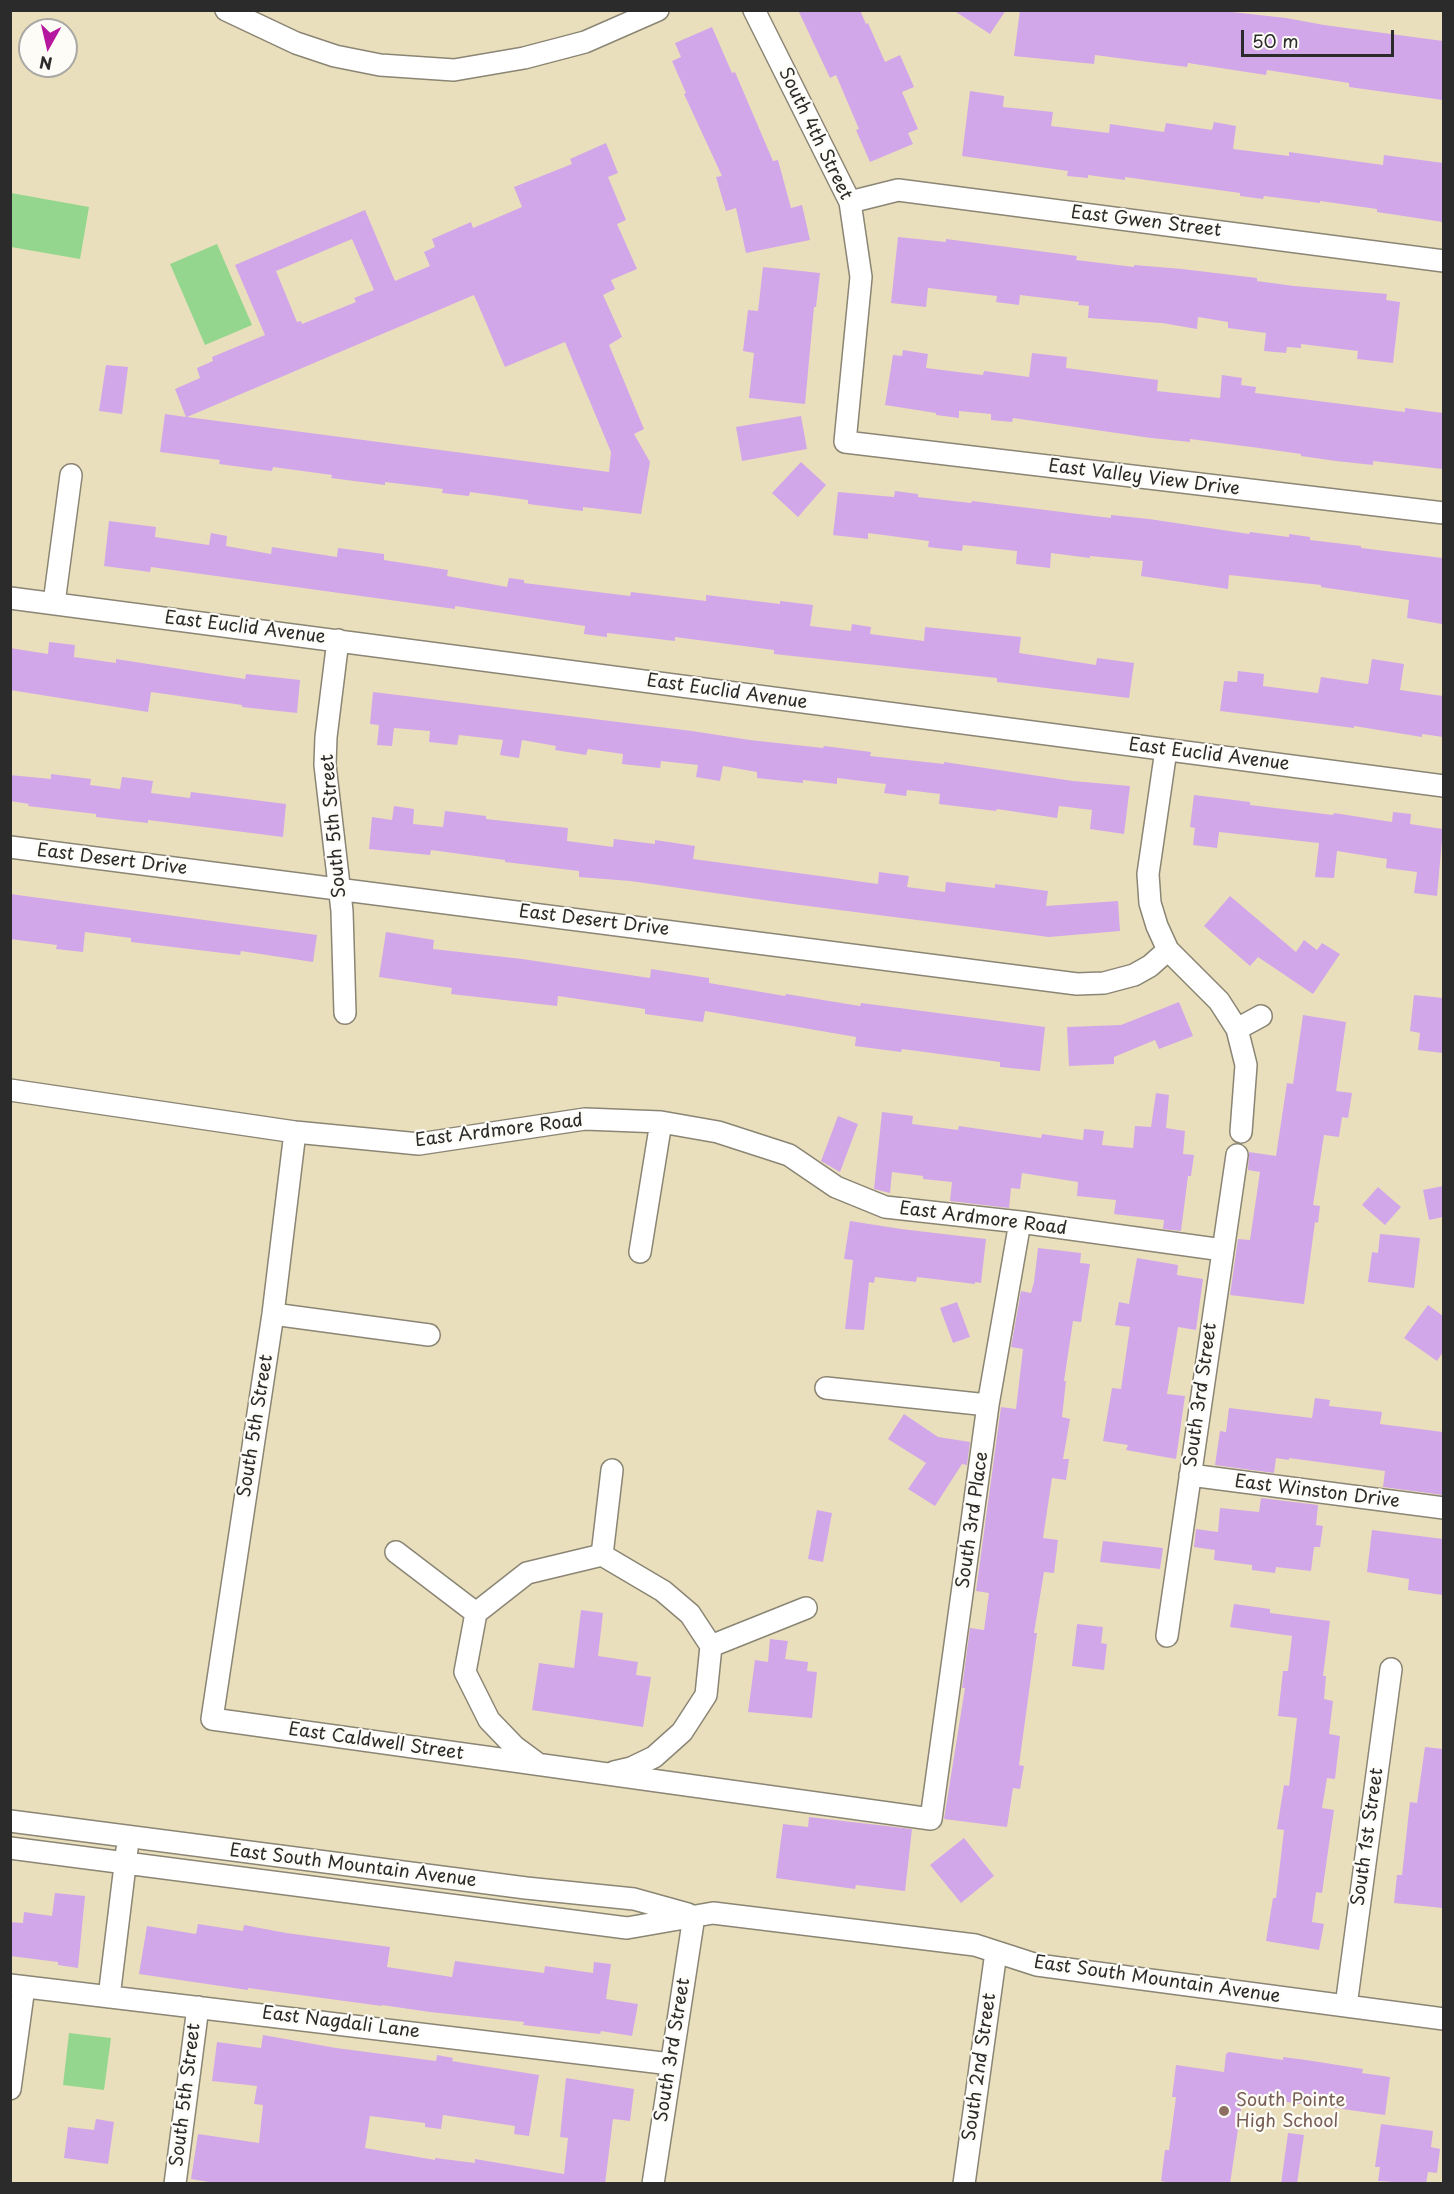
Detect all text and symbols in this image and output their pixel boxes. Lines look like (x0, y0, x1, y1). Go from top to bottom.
north arrow (18, 18, 78, 78)
scale bar (1244, 18, 1397, 56)
text: 50 m (1252, 27, 1299, 54)
text: N (38, 51, 54, 77)
street label: South 4th Street (774, 64, 856, 204)
street label: East Gwen Street (1069, 202, 1223, 242)
street label: East Valley View Drive (1047, 456, 1241, 500)
street label: East Euclid Avenue (163, 607, 327, 649)
street label: East Euclid Avenue (645, 670, 809, 714)
street label: East Euclid Avenue (1127, 734, 1291, 776)
street label: South 5th Street (317, 753, 351, 899)
street label: East Desert Drive (35, 840, 189, 880)
street label: East Desert Drive (517, 901, 671, 941)
street label: East Ardmore Road (414, 1110, 584, 1152)
street label: East Ardmore Road (898, 1198, 1068, 1240)
street label: South 3rd Street (1180, 1321, 1222, 1469)
street label: South 5th Street (234, 1353, 278, 1499)
street label: South 3rd Place (953, 1450, 993, 1590)
street label: East Winston Drive (1233, 1471, 1401, 1513)
street label: East Caldwell Street (287, 1719, 465, 1765)
street label: South 1st Street (1348, 1767, 1388, 1907)
street label: East South Mountain Avenue (228, 1840, 478, 1892)
street label: East South Mountain Avenue (1032, 1952, 1282, 2008)
street label: South 3rd Street (651, 1976, 695, 2124)
street label: South 2nd Street (959, 1992, 1001, 2142)
street label: East Nagdali Lane (261, 2003, 421, 2043)
street label: South 5th Street (166, 2022, 206, 2168)
place label: South Pointe High School (1236, 2090, 1345, 2132)
marker: South Pointe High School (1217, 2104, 1231, 2118)

